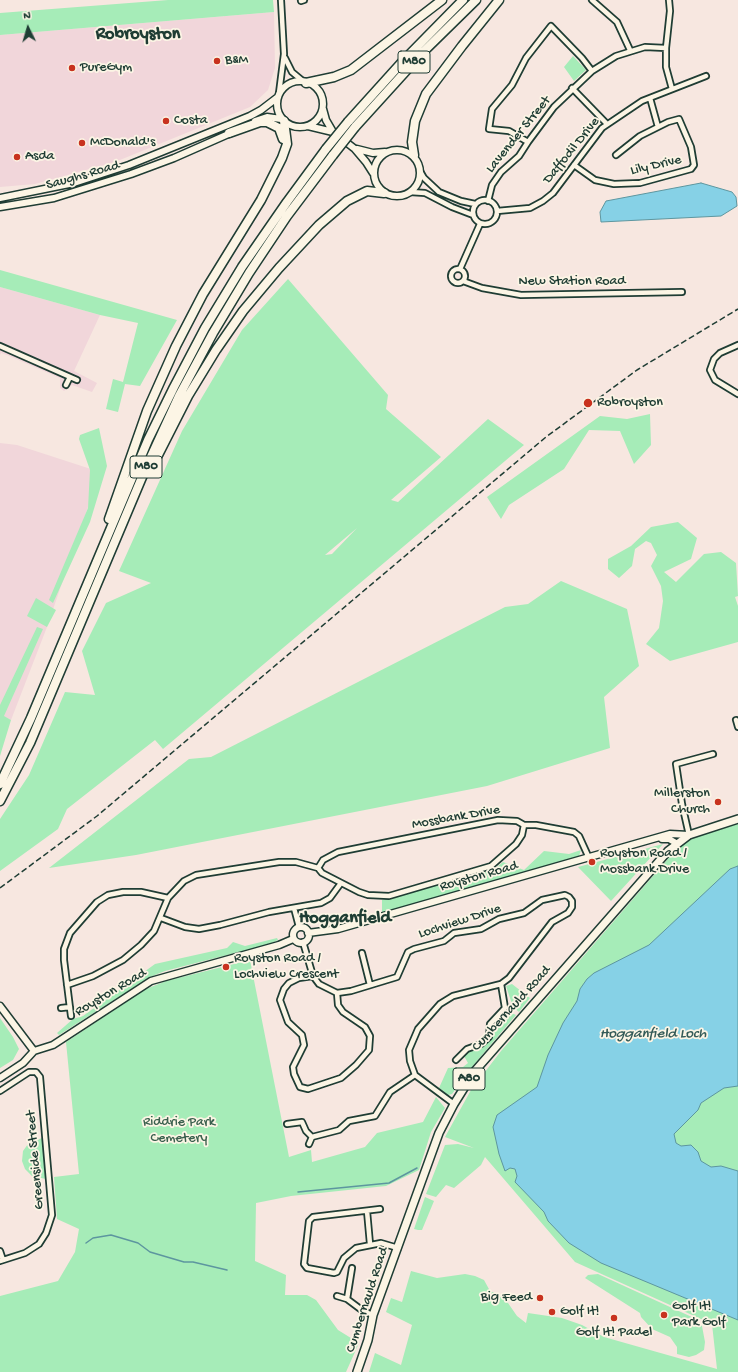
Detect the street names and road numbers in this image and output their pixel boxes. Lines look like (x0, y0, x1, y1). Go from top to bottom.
road number: M80 (398, 51, 430, 73)
street label: Lavender Street (483, 93, 555, 177)
street label: Daffodil Drive (540, 114, 604, 188)
street label: Lily Drive (629, 152, 683, 180)
street label: Saughs Road (44, 158, 122, 194)
street label: New Station Road (518, 274, 626, 290)
road number: M80 (130, 456, 162, 478)
street label: Mossbank Drive (411, 802, 501, 834)
street label: Royston Road (438, 858, 520, 896)
street label: Lochview Drive (417, 901, 503, 943)
street label: Cumbernauld Road (469, 963, 555, 1055)
street label: Royston Road (72, 965, 150, 1021)
road number: A80 (453, 1068, 485, 1090)
street label: Greenside Street (23, 1110, 49, 1210)
street label: Cumbernauld Road (343, 1245, 393, 1355)

